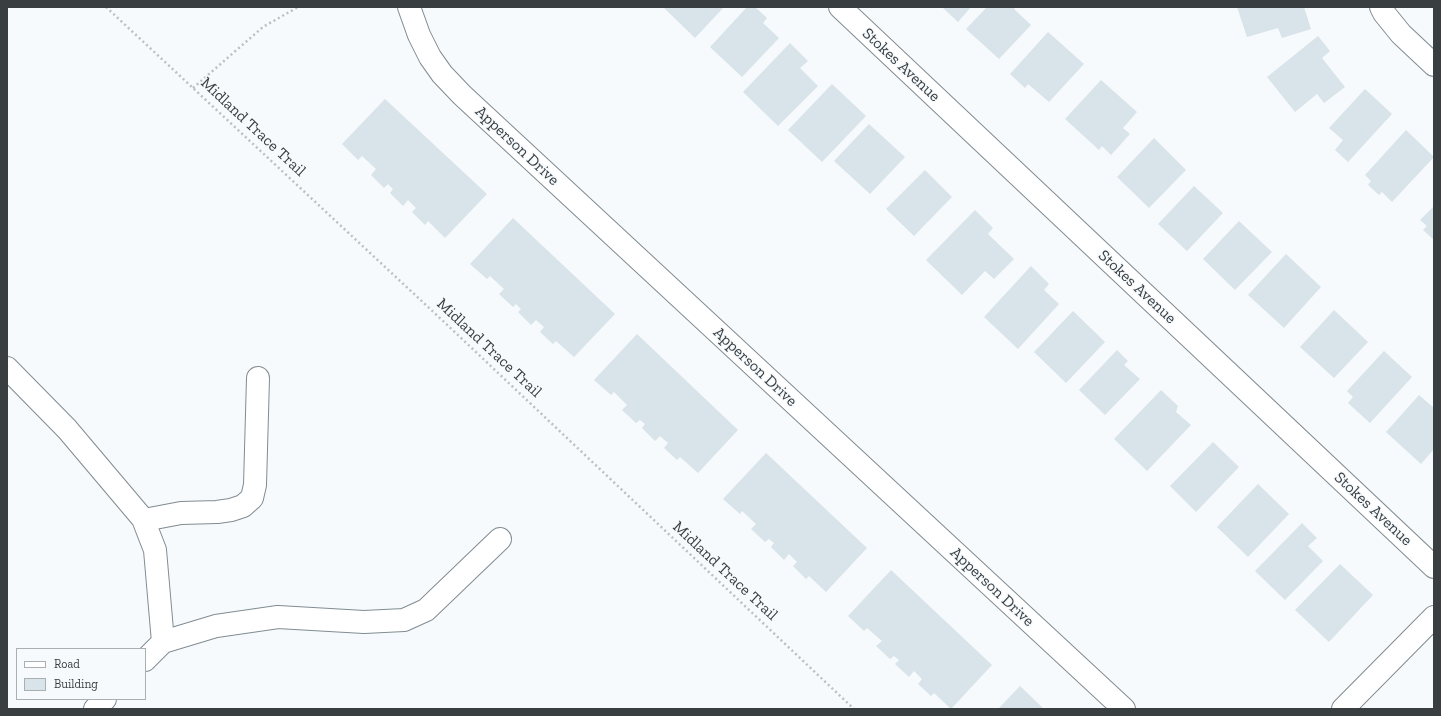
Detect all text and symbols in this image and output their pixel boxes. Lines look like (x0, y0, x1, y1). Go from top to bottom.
street label: Stokes Avenue (858, 24, 944, 106)
street label: Midland Trace Trail (197, 73, 309, 181)
street label: Apperson Drive (471, 102, 563, 190)
street label: Stokes Avenue (1094, 246, 1180, 328)
street label: Midland Trace Trail (433, 294, 545, 402)
street label: Apperson Drive (709, 323, 801, 411)
street label: Stokes Avenue (1330, 468, 1416, 550)
street label: Midland Trace Trail (669, 517, 781, 625)
street label: Apperson Drive (946, 543, 1038, 631)
legend (16, 648, 146, 700)
text: Road (54, 657, 80, 671)
text: Building (54, 677, 98, 691)

